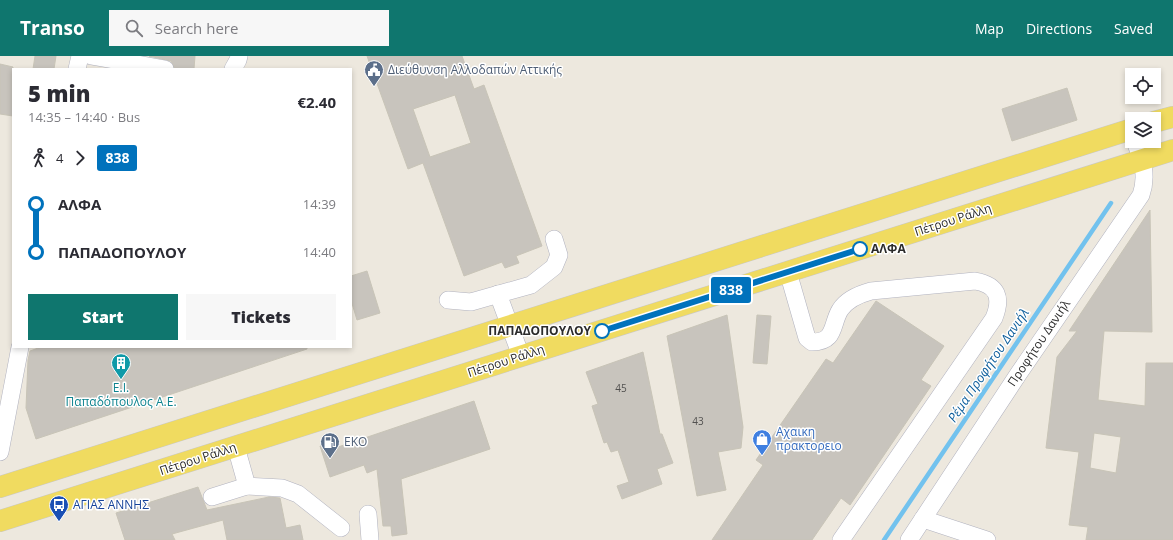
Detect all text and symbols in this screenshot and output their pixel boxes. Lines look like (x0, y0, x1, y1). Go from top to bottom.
search box (109, 10, 389, 46)
text: Transo (20, 15, 85, 41)
icon: search (123, 17, 145, 39)
text: Search here (155, 18, 238, 38)
text: Map (975, 19, 1004, 38)
text: Directions (1026, 19, 1092, 38)
text: Saved (1114, 19, 1153, 38)
public building icon: Διεύθυνση Αλλοδαπών Αττικής (363, 59, 385, 87)
place label: Διεύθυνση Αλλοδαπών Αττικής (388, 61, 562, 78)
map controls (1125, 68, 1161, 148)
button: locate (1125, 68, 1161, 104)
text: 5 min (28, 78, 91, 108)
text: €2.40 (297, 92, 336, 112)
text: 14:35 – 14:40 · Bus (28, 108, 140, 126)
button: layers (1125, 112, 1161, 148)
icon: walk (28, 147, 50, 169)
icon: forward (69, 147, 91, 169)
text: 838 (105, 148, 129, 167)
text: 4 (56, 149, 63, 167)
text: ΑΛΦΑ (58, 194, 101, 214)
text: 14:39 (303, 195, 336, 213)
street label: Πέτρου Ράλλη (912, 199, 993, 240)
place label: ΑΛΦΑ (871, 240, 906, 257)
marker: ΑΛΦΑ (852, 241, 868, 257)
text: ΠΑΠΑΔΟΠΟΥΛΟΥ (58, 242, 186, 262)
text: 14:40 (303, 243, 336, 261)
line badge: 838 (708, 277, 754, 303)
text: 838 (719, 280, 743, 299)
button: Start (28, 294, 178, 340)
button: Tickets (186, 294, 336, 340)
street label: Προφήτου Δανιήλ (1003, 296, 1074, 389)
water label: Ρέμα Προφήτου Δανιήλ (943, 304, 1033, 426)
place label: ΠΑΠΑΔΟΠΟΥΛΟΥ (488, 322, 592, 339)
marker: ΠΑΠΑΔΟΠΟΥΛΟΥ (594, 323, 610, 339)
street label: Πέτρου Ράλλη (465, 340, 546, 381)
building icon: Ε.Ι. Παπαδόπουλος Α.Ε. (110, 352, 132, 380)
place label: Ε.Ι. Παπαδόπουλος Α.Ε. (65, 379, 177, 410)
house number: 45 (615, 381, 627, 395)
house number: 43 (692, 414, 704, 428)
place label: Αχαικη πρακτορειο (776, 423, 842, 454)
shop icon: Αχαικη πρακτορειο (751, 428, 773, 456)
fuel station icon: EKO (319, 431, 341, 459)
place label: EKO (344, 433, 367, 450)
street label: Πέτρου Ράλλη (157, 438, 238, 479)
bus stop icon: ΑΓΙΑΣ ΑΝΝΗΣ (48, 494, 70, 522)
place label: ΑΓΙΑΣ ΑΝΝΗΣ (73, 496, 149, 513)

